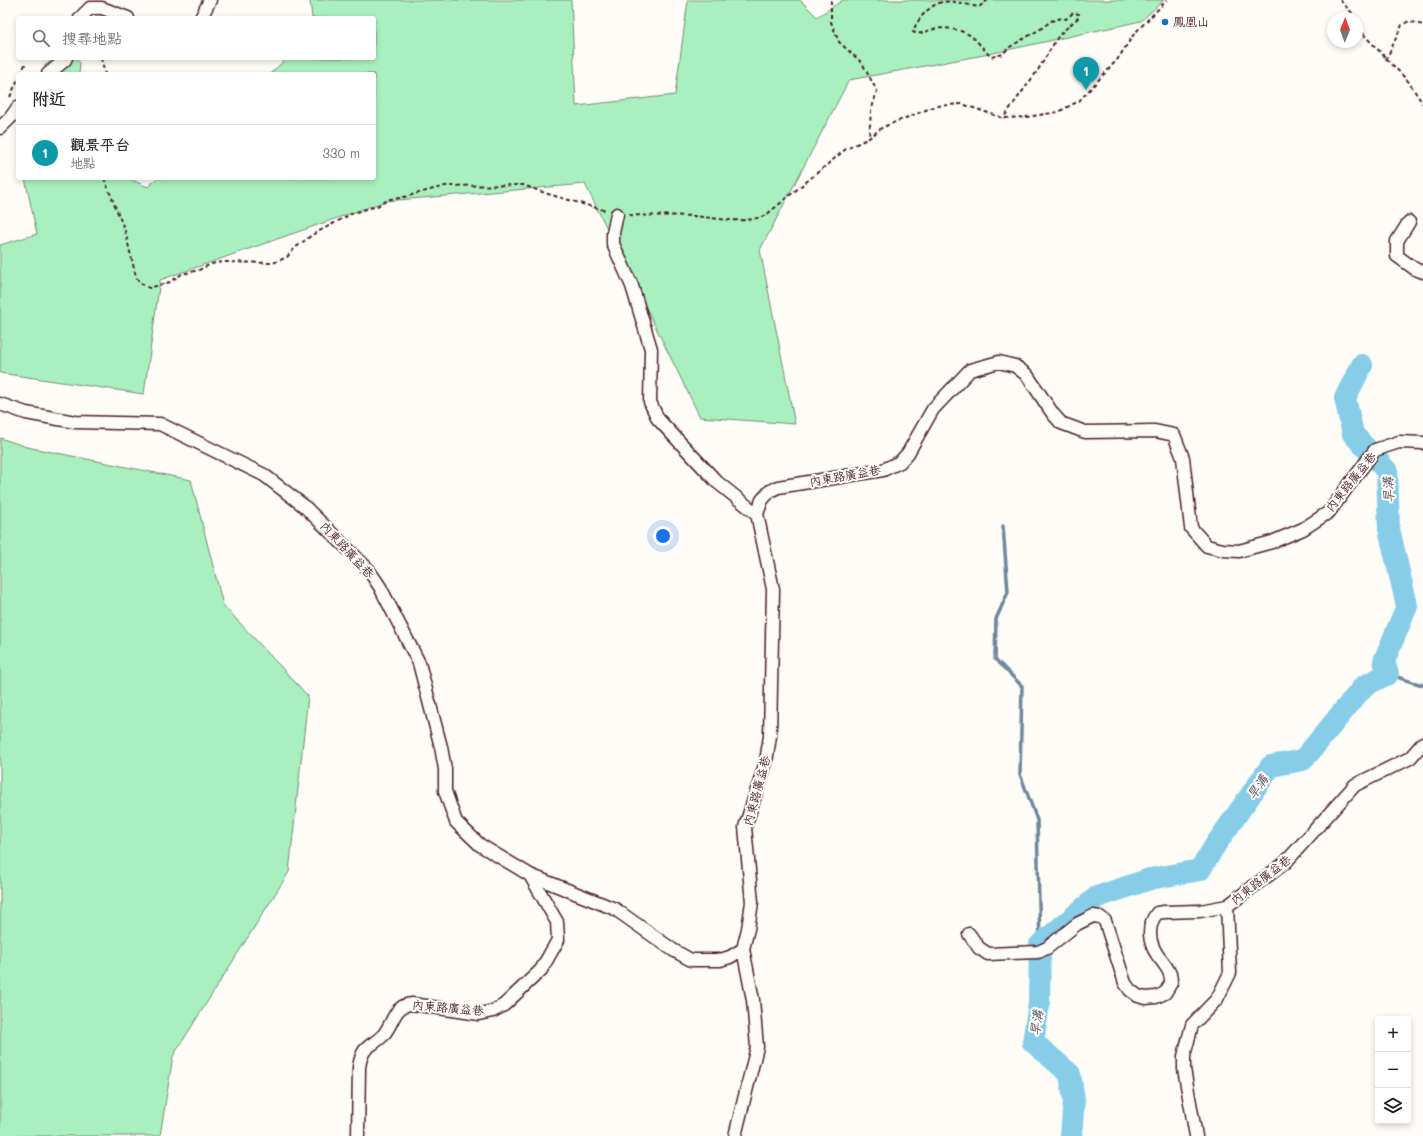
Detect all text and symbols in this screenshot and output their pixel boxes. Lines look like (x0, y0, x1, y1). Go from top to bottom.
north arrow (1327, 12, 1363, 48)
place label: 鳳凰山 (1173, 13, 1209, 29)
search box (16, 16, 376, 60)
marker: 鳳凰山 (1160, 17, 1170, 27)
icon: search (30, 27, 52, 49)
text: 搜尋地點 (62, 28, 122, 48)
pin: 1 (1073, 57, 1099, 90)
text: 附近 (32, 87, 66, 109)
text: 觀景平台 (70, 134, 130, 154)
text: 1 (42, 144, 48, 161)
text: 330 m (322, 144, 360, 161)
text: 地點 (70, 154, 96, 171)
street label: 內東路廣益巷 (1321, 448, 1379, 514)
street label: 內東路廣益巷 (808, 461, 882, 489)
water label: 旱溝 (1378, 476, 1397, 503)
street label: 內東路廣益巷 (317, 518, 378, 581)
your location (653, 526, 673, 546)
street label: 內東路廣益巷 (739, 754, 773, 828)
water label: 旱溝 (1242, 770, 1271, 802)
street label: 內東路廣益巷 (1227, 851, 1294, 908)
street label: 內東路廣益巷 (412, 996, 485, 1018)
water label: 旱溝 (1025, 1008, 1046, 1037)
map controls (1375, 1016, 1411, 1124)
button: + (1375, 1016, 1411, 1052)
button: − (1375, 1052, 1411, 1088)
button: layers (1375, 1088, 1411, 1124)

